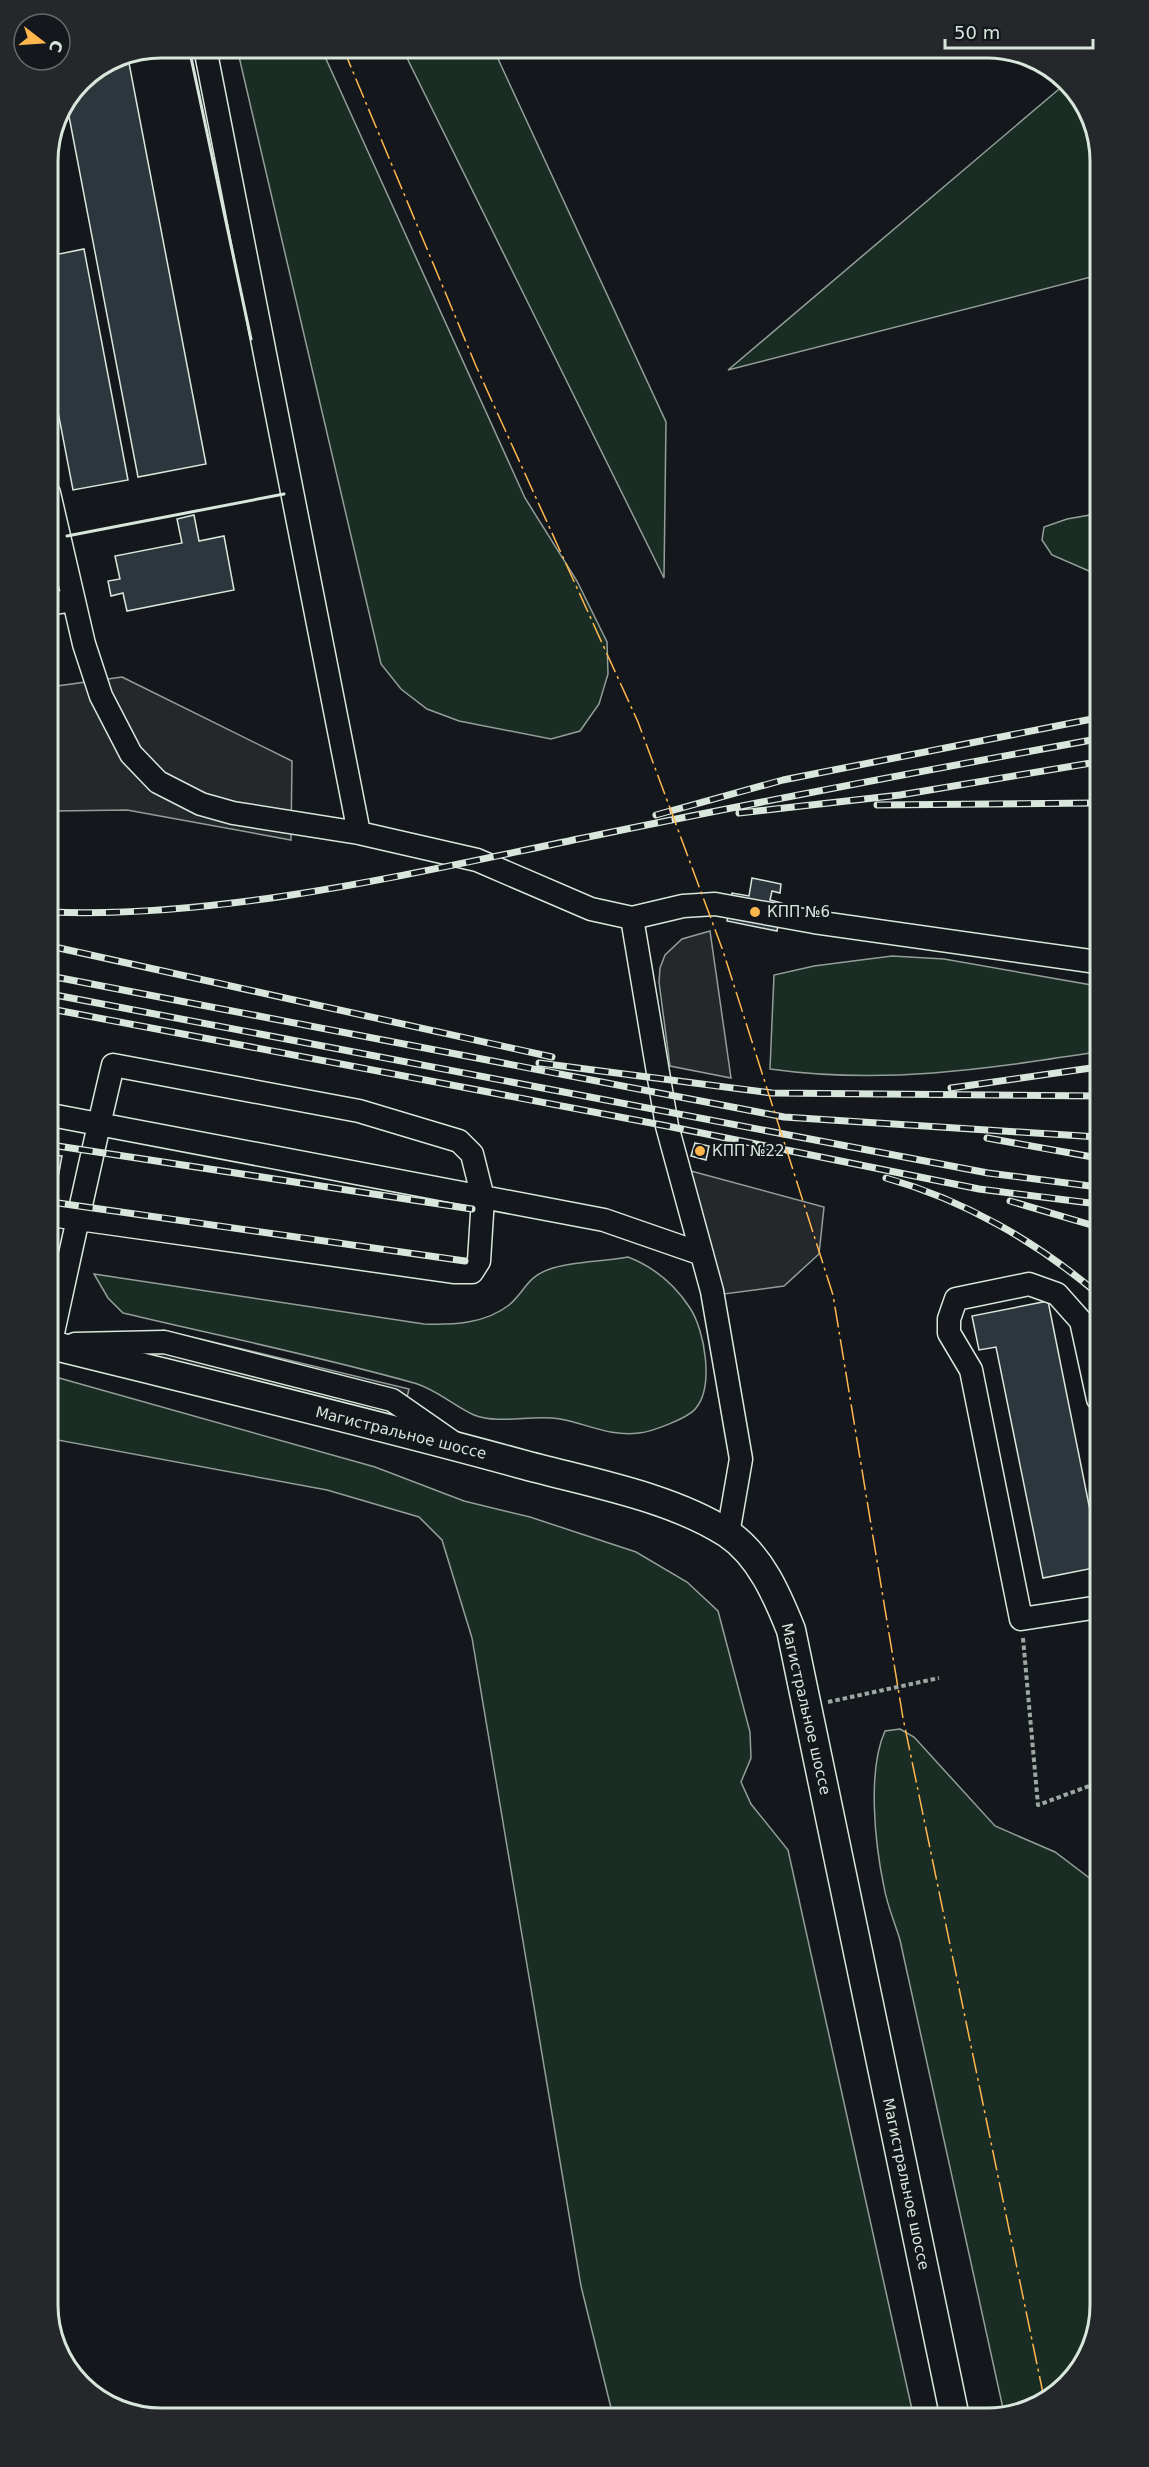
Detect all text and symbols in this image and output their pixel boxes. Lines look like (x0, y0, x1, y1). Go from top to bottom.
north arrow (12, 12, 72, 72)
scale bar (945, 12, 1094, 50)
text: 50 m (954, 22, 1000, 43)
text: С (45, 38, 67, 55)
place label: КПП №6 (767, 903, 830, 921)
marker: КПП №6 (748, 905, 762, 919)
place label: КПП №22 (712, 1142, 785, 1160)
marker: КПП №22 (693, 1144, 707, 1158)
street label: Магистральное шоссе (314, 1403, 488, 1463)
street label: Магистральное шоссе (777, 1621, 835, 1797)
street label: Магистральное шоссе (879, 2096, 933, 2272)

